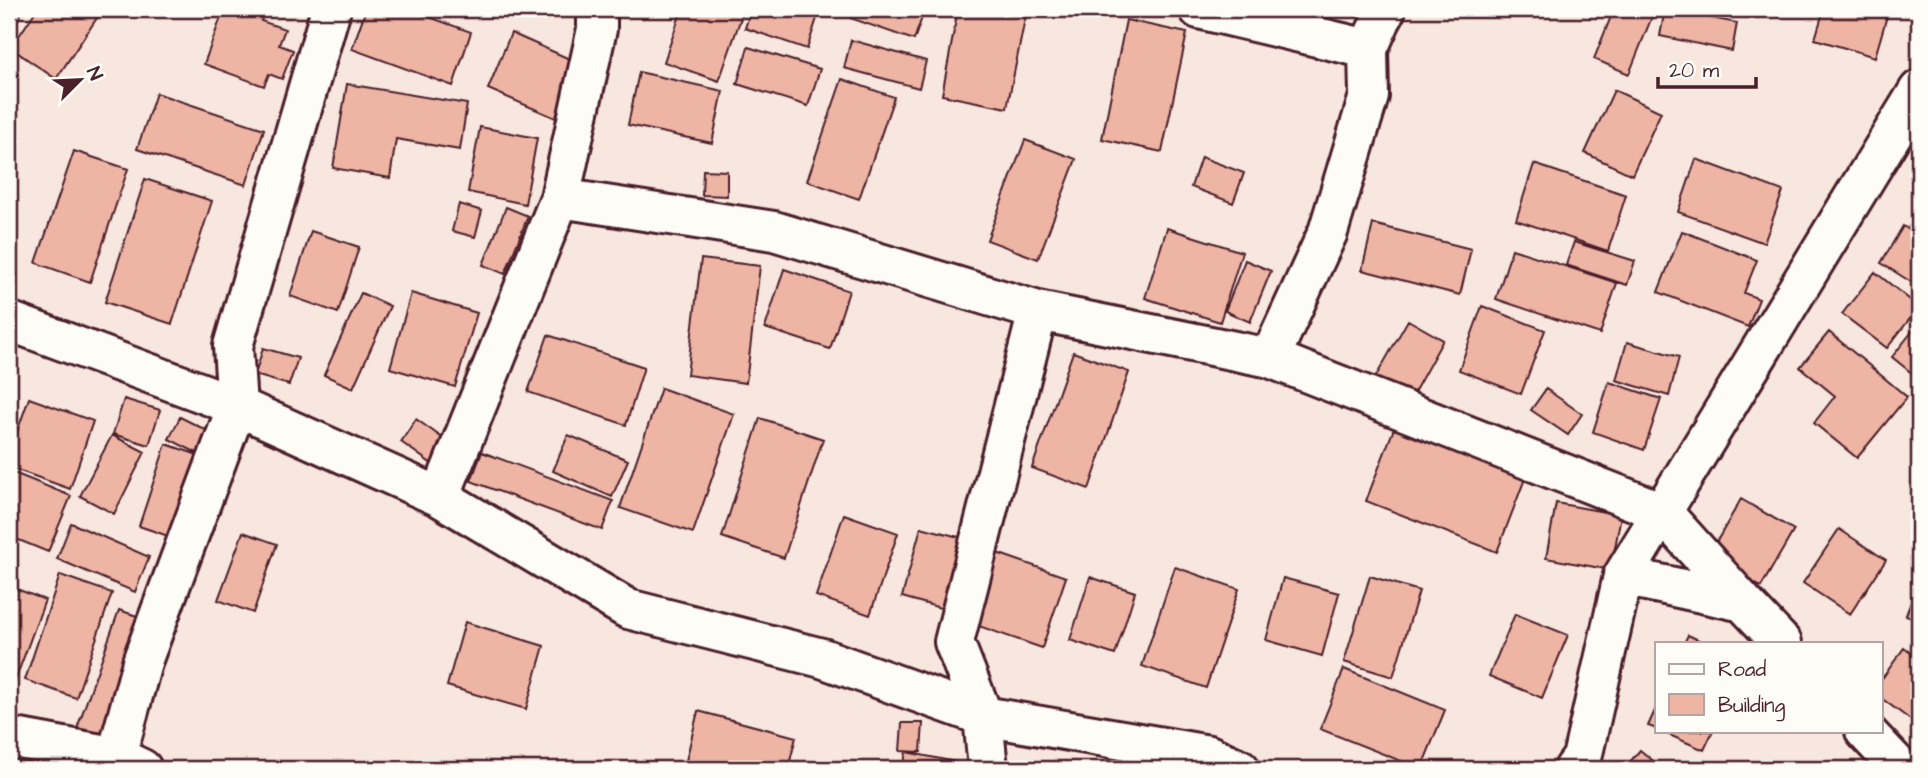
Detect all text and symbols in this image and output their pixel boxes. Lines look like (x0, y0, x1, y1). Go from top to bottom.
north arrow (46, 46, 116, 116)
scale bar (1658, 46, 1756, 90)
text: 20 m (1669, 56, 1720, 85)
text: N (79, 63, 109, 85)
legend (1655, 642, 1882, 732)
text: Road (1718, 655, 1766, 684)
text: Building (1718, 691, 1786, 722)

